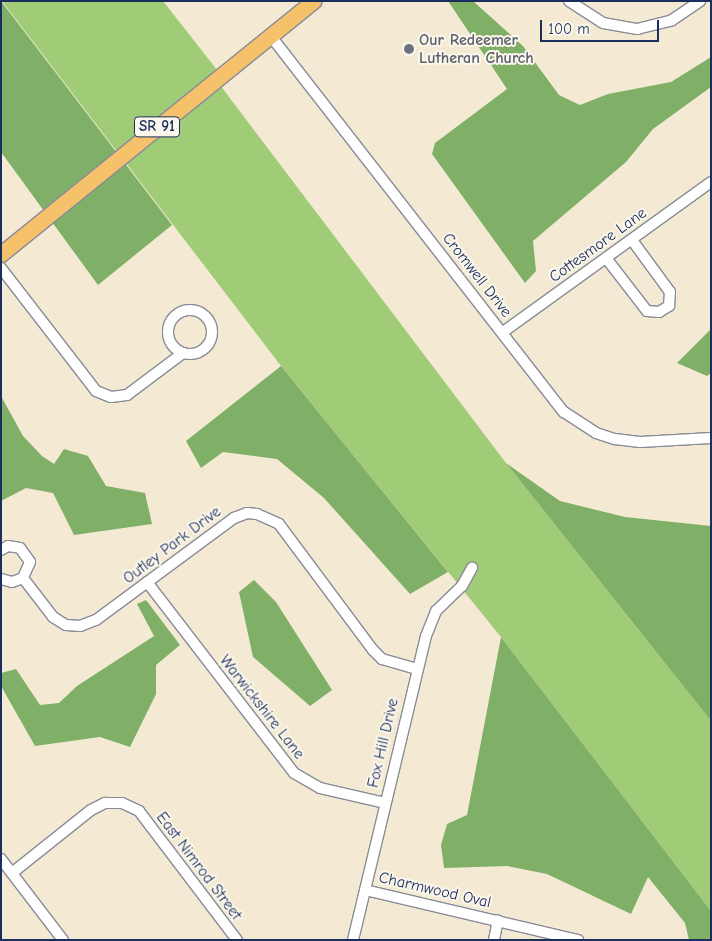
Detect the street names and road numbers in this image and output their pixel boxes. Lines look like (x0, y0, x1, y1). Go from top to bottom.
road number: SR 91 (133, 114, 181, 140)
street label: Cottesmore Lane (546, 203, 650, 287)
street label: Cromwell Drive (438, 229, 516, 321)
street label: Outley Park Drive (119, 502, 225, 588)
street label: Warwickshire Lane (215, 651, 309, 763)
street label: Fox Hill Drive (363, 696, 403, 790)
street label: East Nimrod Street (152, 808, 246, 924)
street label: Charmwood Oval (377, 868, 493, 912)

